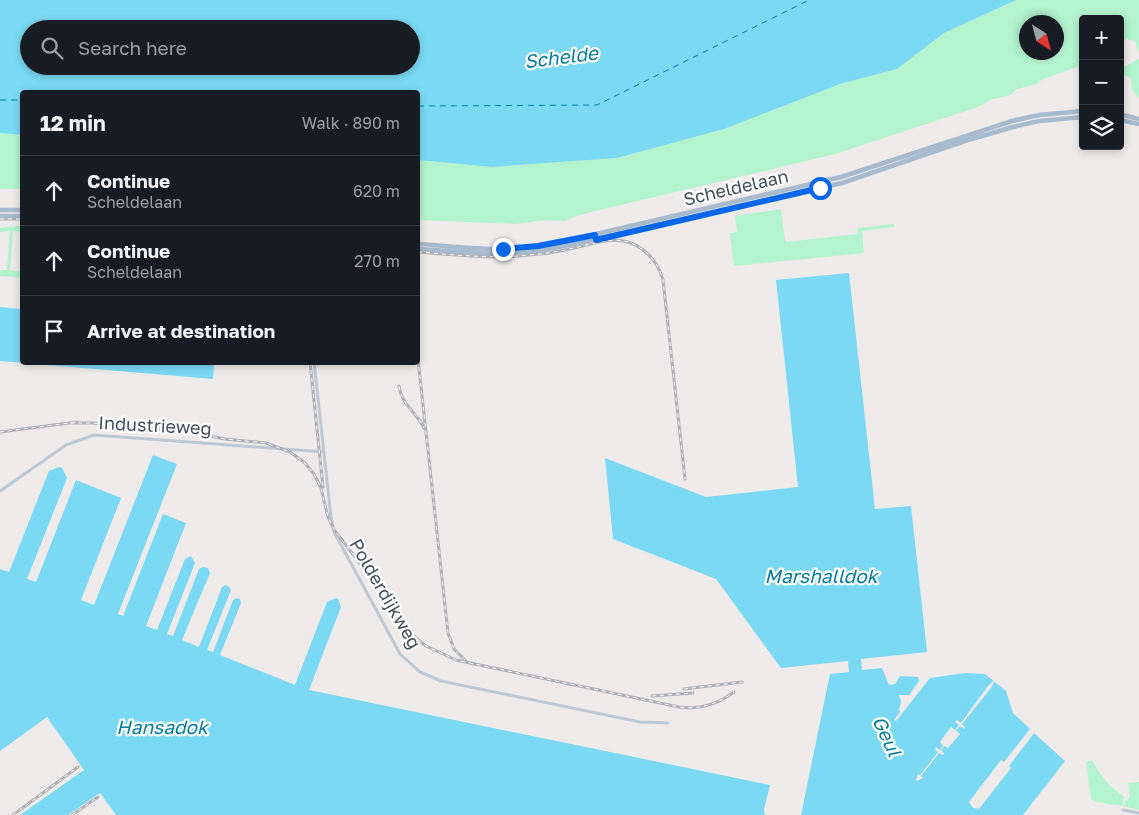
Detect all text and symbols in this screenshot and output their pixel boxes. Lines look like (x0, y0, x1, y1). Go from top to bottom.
north arrow (1019, 15, 1064, 60)
map controls (1079, 15, 1124, 150)
button: + (1079, 15, 1124, 60)
search box (20, 20, 420, 75)
icon: search (38, 34, 66, 62)
text: Search here (78, 36, 187, 59)
water label: Schelde (523, 40, 601, 72)
button: − (1079, 60, 1124, 105)
button: layers (1079, 105, 1124, 150)
text: 12 min (40, 110, 106, 136)
text: Walk · 890 m (302, 113, 400, 133)
street label: Scheldelaan (681, 164, 790, 210)
text: Continue (87, 169, 170, 192)
icon: ahead (40, 177, 68, 205)
route start (809, 177, 832, 200)
text: 620 m (353, 181, 400, 201)
text: Scheldelaan (87, 192, 182, 212)
route end (492, 238, 515, 261)
text: Continue (87, 239, 170, 262)
icon: ahead (40, 247, 68, 275)
text: 270 m (354, 251, 400, 271)
text: Scheldelaan (87, 262, 182, 282)
icon: arrive (40, 317, 68, 345)
text: Arrive at destination (87, 319, 275, 342)
street label: Industrieweg (98, 411, 212, 439)
street label: Polderdijkweg (346, 535, 426, 652)
water label: Marshalldok (765, 564, 880, 587)
water label: Geul (868, 712, 907, 761)
water label: Hansadok (116, 715, 210, 738)

